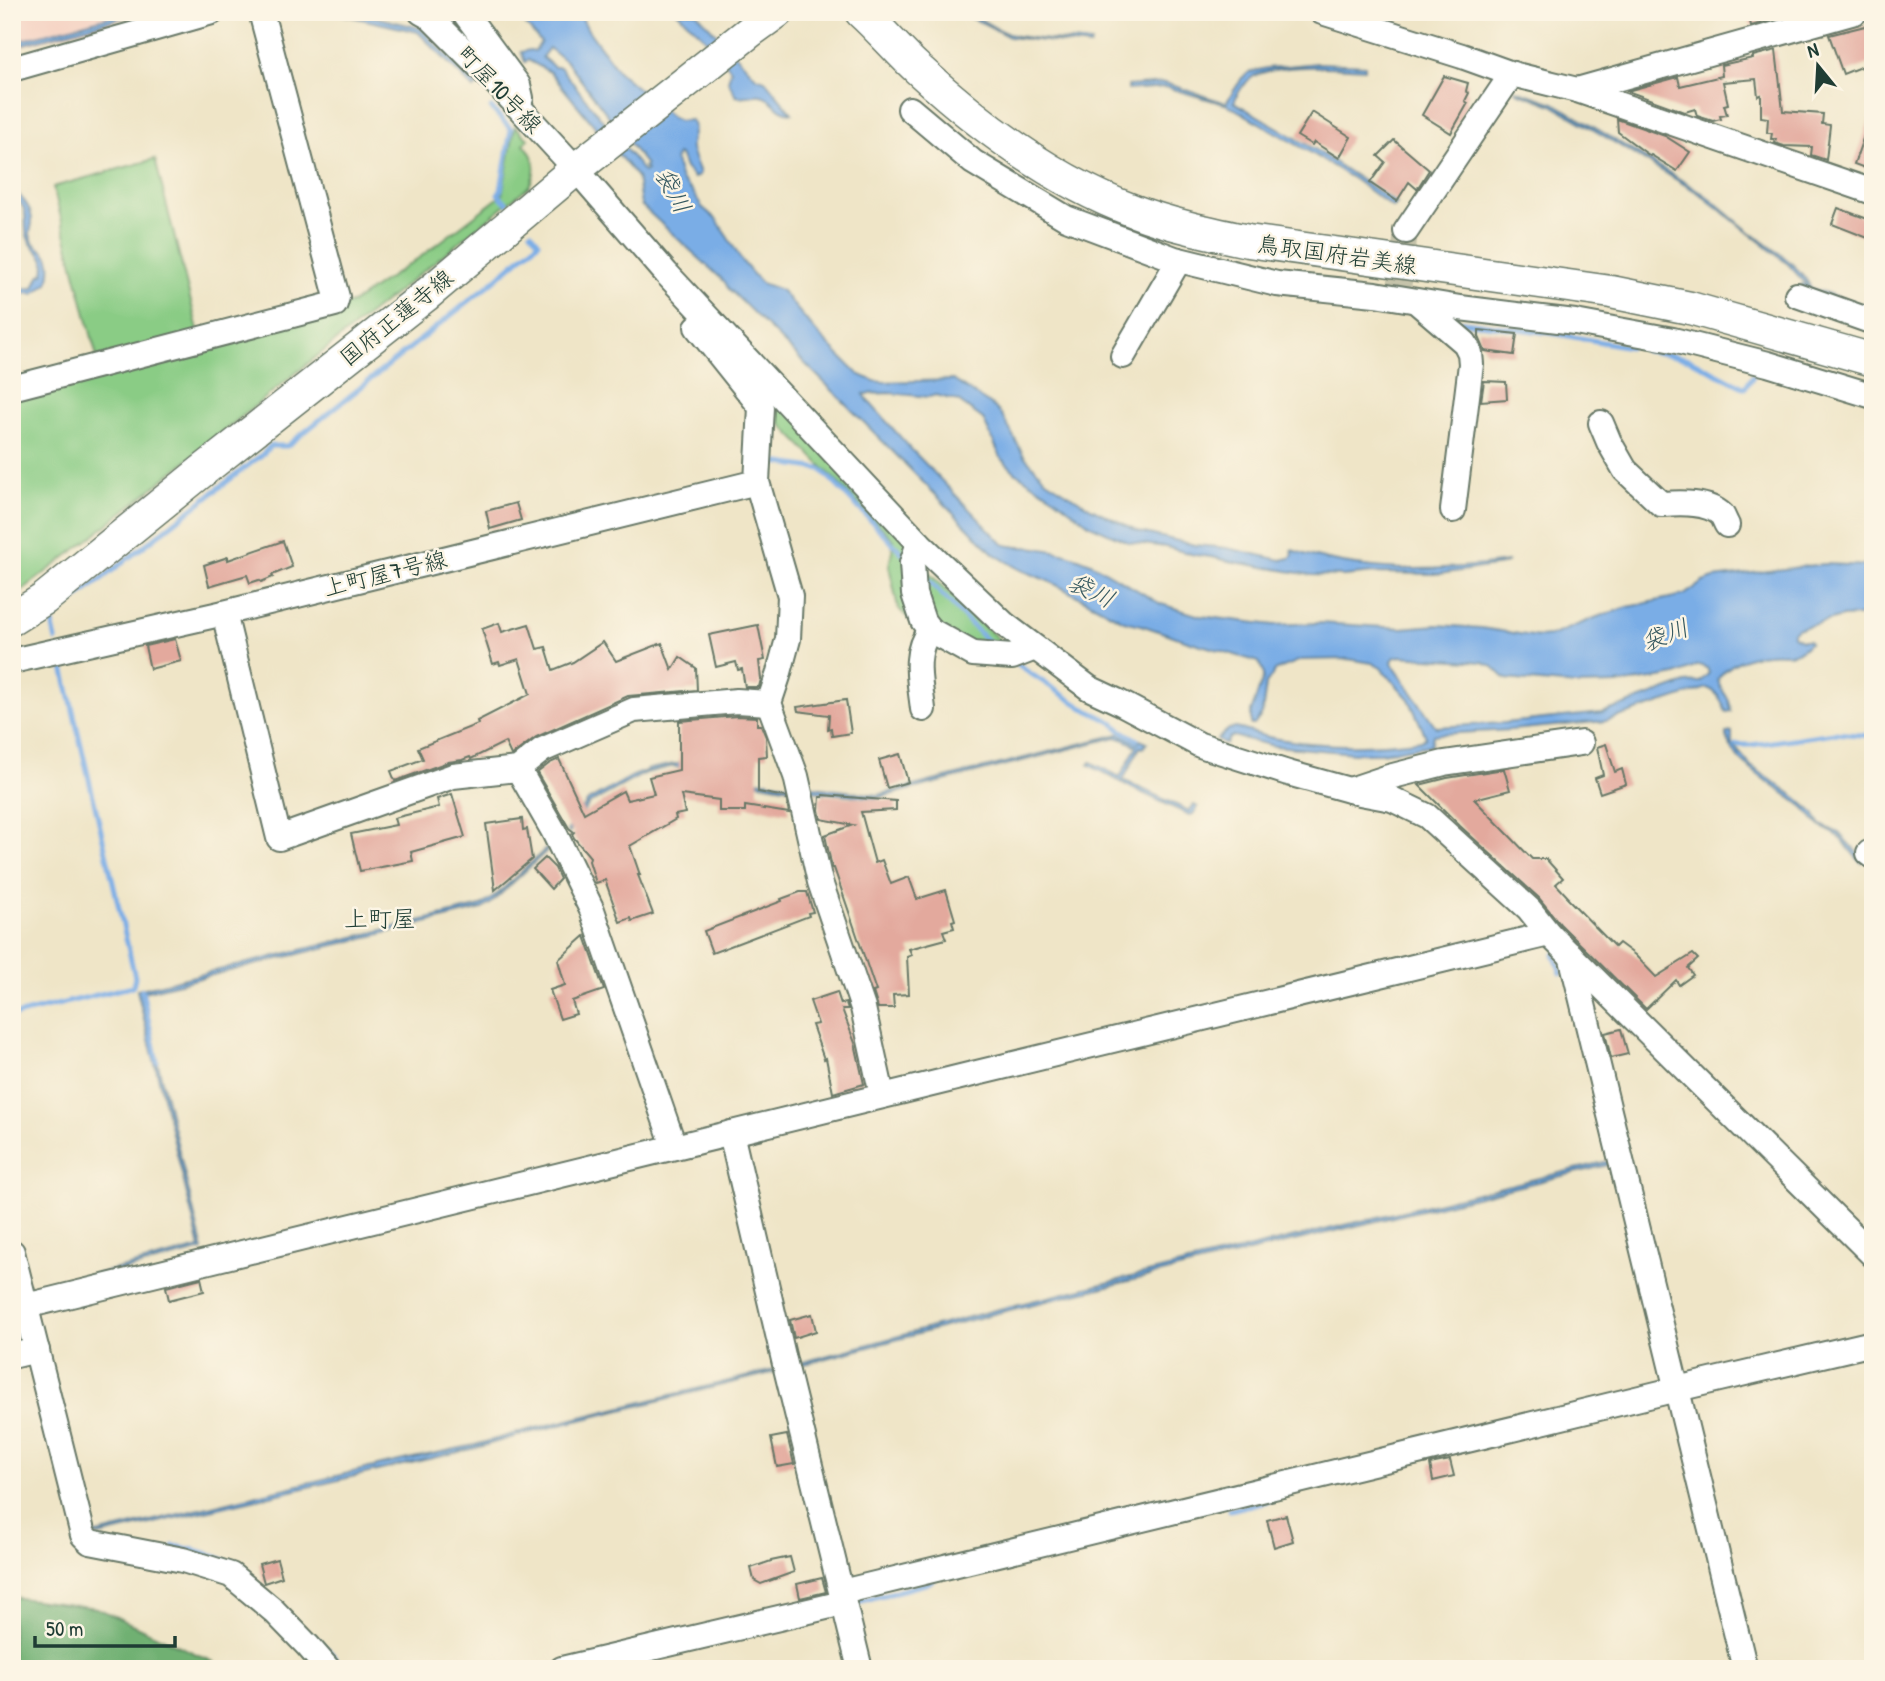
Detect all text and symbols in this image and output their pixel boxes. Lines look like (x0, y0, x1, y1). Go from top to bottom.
north arrow (1784, 32, 1854, 102)
text: N (1804, 36, 1822, 64)
street label: 町屋10号線 (450, 38, 550, 140)
water label: 袋川 (649, 161, 699, 219)
street label: 鳥取国府岩美線 (1255, 227, 1419, 281)
street label: 国府正蓮寺線 (333, 262, 459, 372)
street label: 上町屋7号線 (320, 543, 450, 603)
water label: 袋川 (1063, 565, 1121, 615)
water label: 袋川 (1637, 610, 1693, 658)
district label: 上町屋 (344, 902, 416, 934)
scale bar (35, 1604, 175, 1648)
text: 50 m (46, 1614, 83, 1643)

